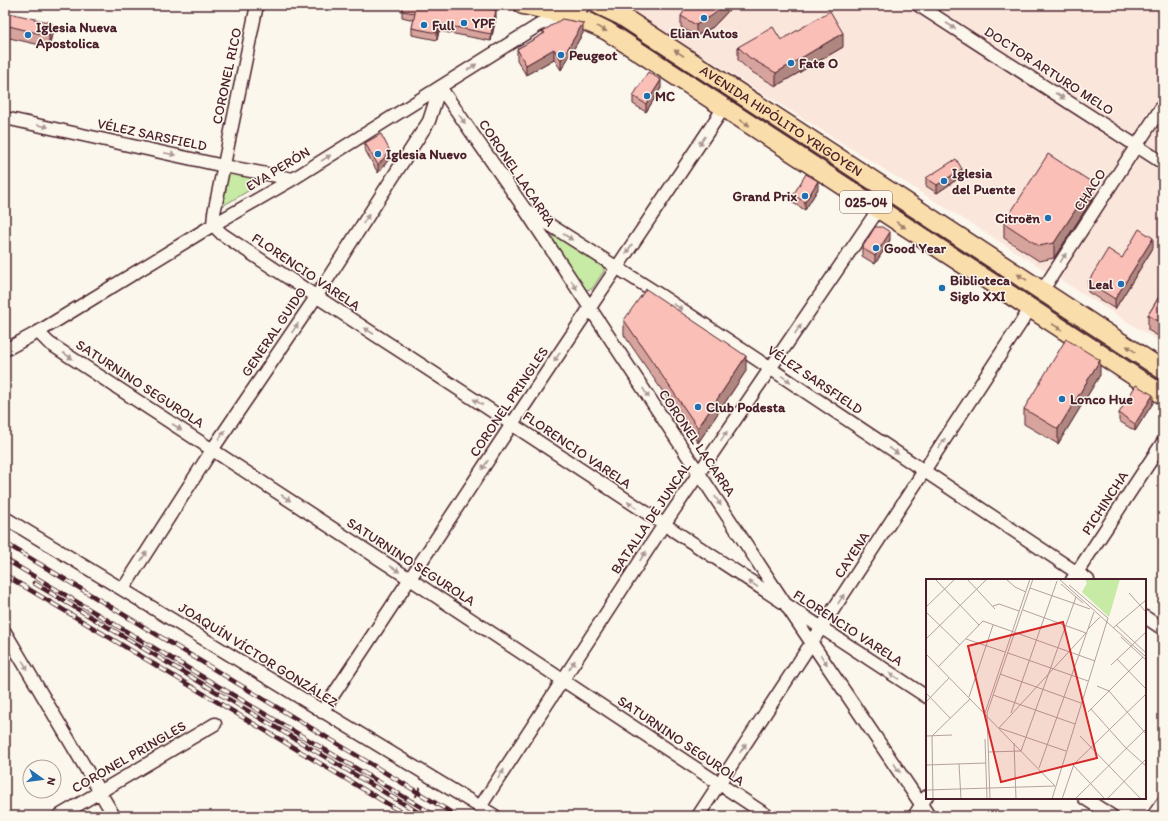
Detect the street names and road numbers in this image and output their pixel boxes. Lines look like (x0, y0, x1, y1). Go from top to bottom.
street label: DOCTOR ARTURO MELO (981, 23, 1117, 119)
street label: CORONEL RICO (208, 26, 246, 126)
street label: AVENIDA HIPÓLITO YRIGOYEN (697, 61, 866, 180)
street label: VÉLEZ SARSFIELD (96, 115, 208, 155)
street label: CORONEL LACARRA (475, 116, 559, 230)
street label: EVA PERÓN (243, 143, 313, 195)
street label: CHACO (1070, 166, 1110, 214)
road number: 025-04 (840, 191, 892, 213)
street label: FLORENCIO VARELA (248, 229, 364, 315)
street label: GENERAL GUIDO (238, 284, 310, 380)
street label: SATURNINO SEGUROLA (73, 336, 207, 432)
street label: VÉLEZ SARSFIELD (764, 342, 866, 418)
street label: CORONEL PRINGLES (466, 344, 552, 460)
street label: CORONEL LACARRA (655, 386, 739, 500)
street label: FLORENCIO VARELA (519, 407, 635, 493)
street label: BATALLA DE JUNCAL (607, 459, 695, 577)
street label: PICHINCHA (1078, 468, 1132, 538)
street label: SATURNINO SEGUROLA (344, 514, 478, 610)
street label: CAYENA (831, 528, 873, 582)
street label: FLORENCIO VARELA (790, 586, 906, 670)
street label: JOAQUÍN VÍCTOR GONZÁLEZ (175, 599, 341, 711)
street label: SATURNINO SEGUROLA (614, 692, 748, 790)
street label: CORONEL PRINGLES (69, 717, 189, 797)

